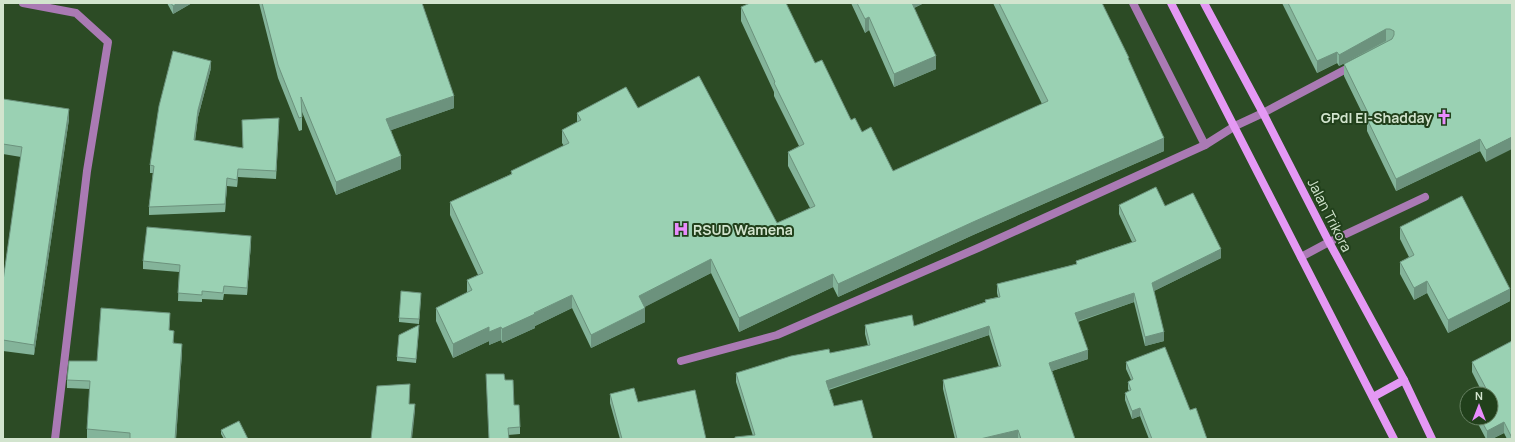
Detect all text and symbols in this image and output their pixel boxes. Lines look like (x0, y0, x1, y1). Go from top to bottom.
place label: GPdI El-Shadday (1321, 108, 1432, 127)
church icon: GPdI El-Shadday (1435, 108, 1453, 126)
street label: Jalan Trikora (1303, 175, 1357, 255)
hospital icon: RSUD Wamena (672, 220, 690, 238)
place label: RSUD Wamena (693, 220, 793, 239)
north arrow (1459, 386, 1499, 426)
text: N (1475, 388, 1483, 403)

